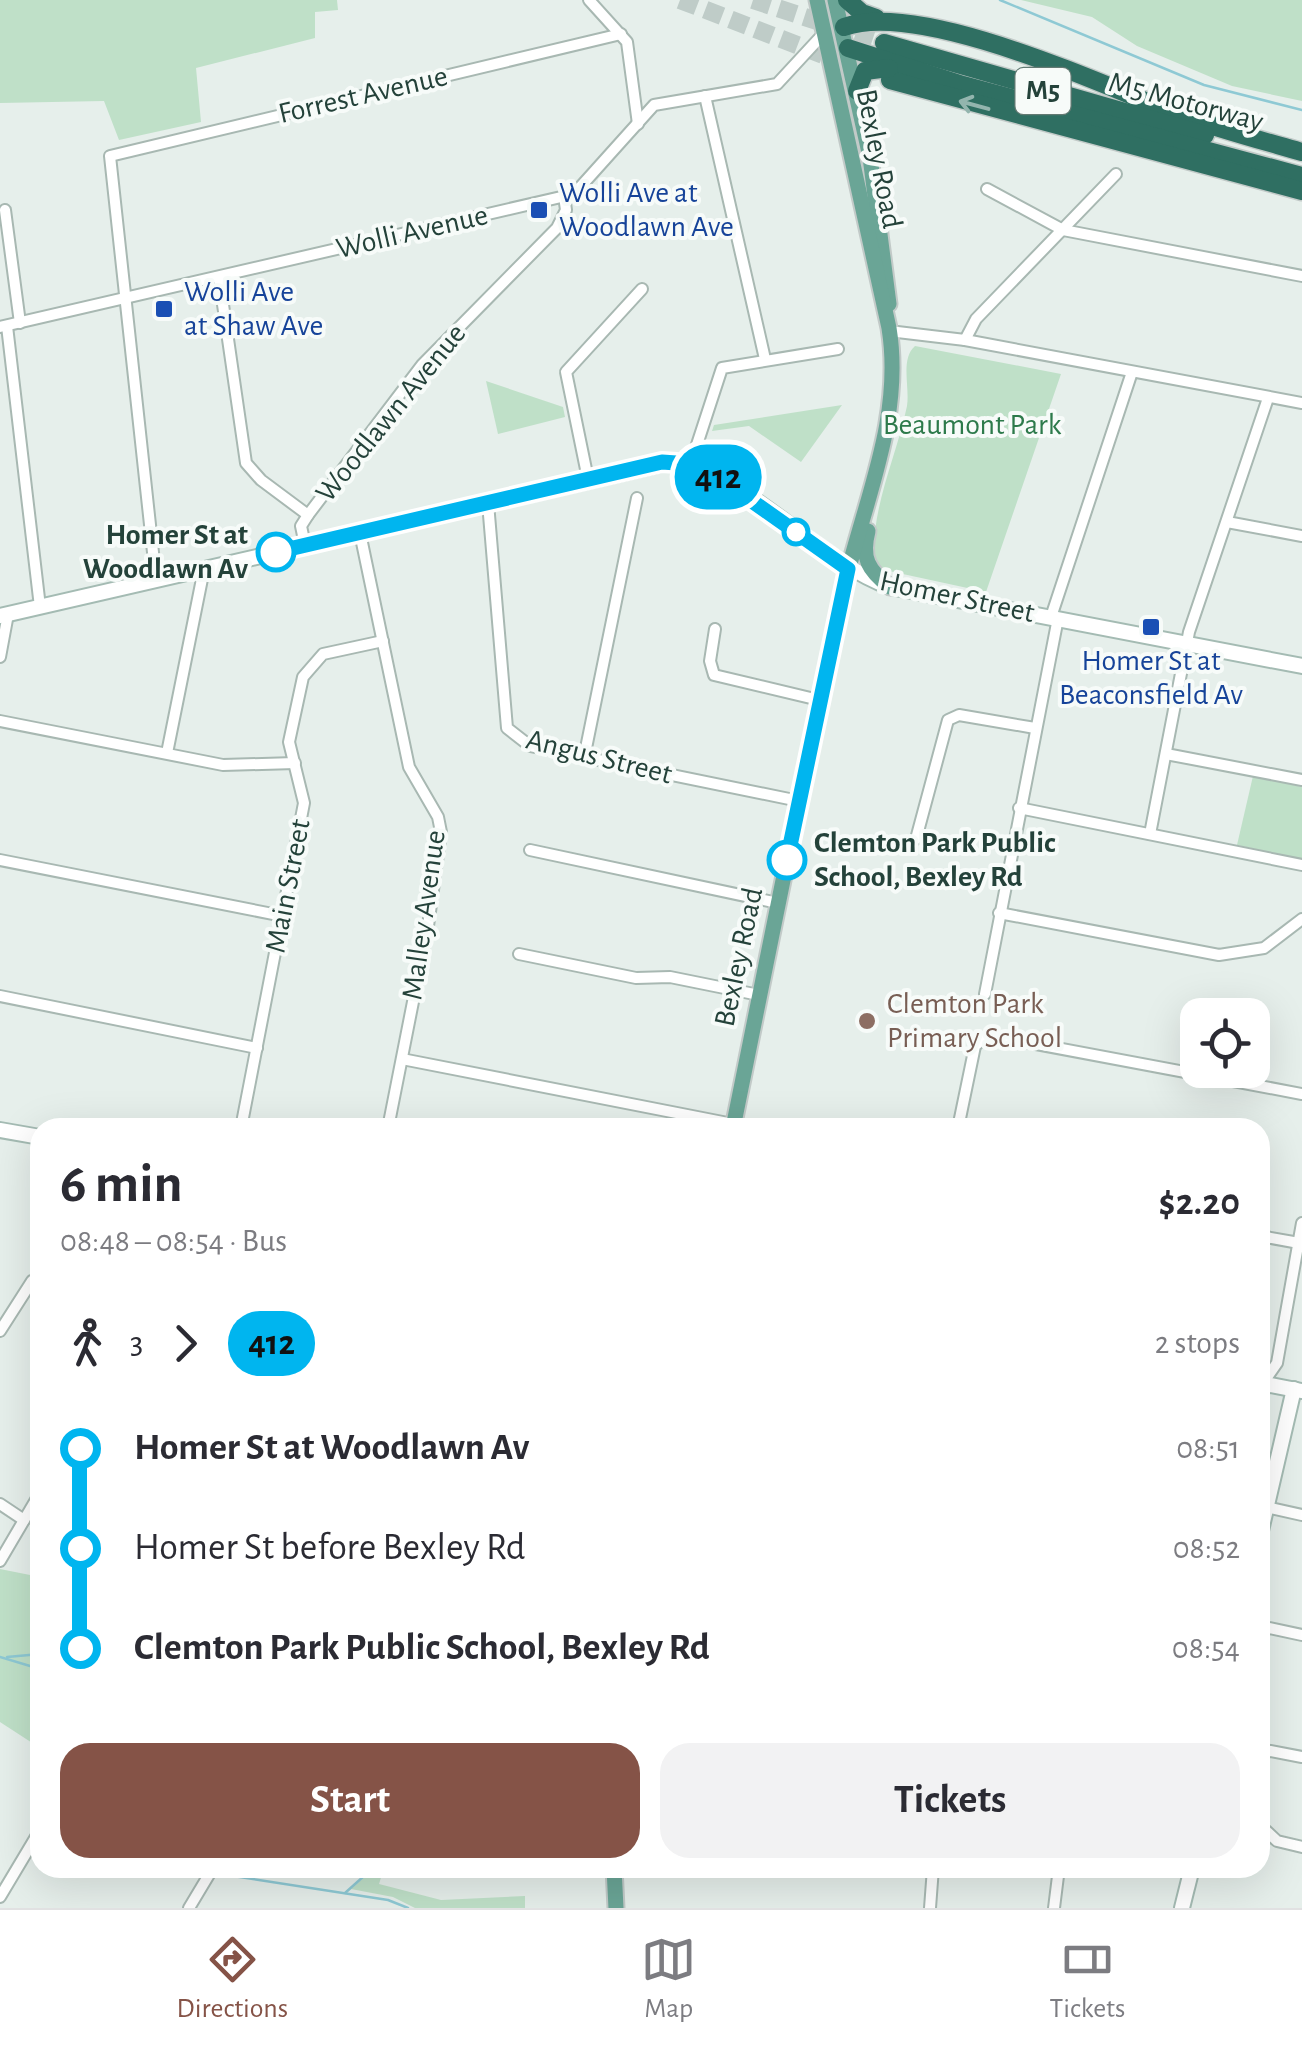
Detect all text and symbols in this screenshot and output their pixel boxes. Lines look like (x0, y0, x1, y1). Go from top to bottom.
street label: Forrest Avenue (276, 61, 450, 129)
street label: M5 Motorway (1106, 67, 1267, 137)
road number: M5 (1016, 68, 1070, 114)
street label: Bexley Road (851, 87, 907, 231)
one-way arrow (959, 95, 990, 114)
place label: Wolli Ave at Woodlawn Ave (559, 178, 734, 242)
marker: Wolli Ave at Woodlawn Ave (528, 199, 550, 221)
street label: Wolli Avenue (333, 200, 491, 264)
place label: Wolli Ave at Shaw Ave (184, 277, 323, 341)
marker: Wolli Ave at Shaw Ave (153, 298, 175, 320)
street label: Woodlawn Avenue (310, 318, 472, 508)
park label: Beaumont Park (883, 410, 1062, 440)
line badge: 412 (660, 444, 776, 510)
text: 412 (695, 460, 741, 495)
unlabelled marker (783, 519, 809, 545)
place label: Homer St at Woodlawn Av (83, 520, 249, 584)
marker: Homer St at Woodlawn Av (257, 533, 295, 571)
street label: Homer Street (877, 566, 1038, 628)
marker: Homer St at Beaconsfield Av (1140, 616, 1162, 638)
place label: Homer St at Beaconsfield Av (1059, 646, 1243, 710)
street label: Angus Street (523, 724, 675, 790)
street label: Main Street (260, 816, 316, 955)
street label: Malley Avenue (397, 828, 451, 1002)
place label: Clemton Park Public School, Bexley Rd (814, 828, 1056, 892)
marker: Clemton Park Public School, Bexley Rd (768, 841, 806, 879)
street label: Bexley Road (710, 885, 768, 1029)
place label: Clemton Park Primary School (887, 989, 1062, 1053)
map controls (1180, 998, 1270, 1088)
button: locate (1180, 998, 1270, 1088)
marker: Clemton Park Primary School (856, 1010, 878, 1032)
text: 6 min (60, 1157, 183, 1212)
text: $2.20 (1159, 1184, 1240, 1222)
text: 08:48 – 08:54 · Bus (60, 1225, 287, 1257)
icon: walk (60, 1316, 115, 1371)
icon: forward (158, 1316, 213, 1371)
text: 412 (248, 1326, 295, 1361)
text: 3 (130, 1327, 143, 1359)
text: 2 stops (1155, 1327, 1240, 1359)
text: Homer St at Woodlawn Av (134, 1429, 529, 1467)
text: 08:51 (1176, 1432, 1240, 1464)
text: Homer St before Bexley Rd (134, 1529, 525, 1567)
text: 08:52 (1173, 1532, 1240, 1564)
text: Clemton Park Public School, Bexley Rd (134, 1629, 710, 1667)
text: 08:54 (1172, 1632, 1240, 1664)
button: Start (60, 1743, 640, 1858)
button: Tickets (660, 1743, 1240, 1858)
tab: Directions (177, 1932, 288, 2026)
tab: Map (641, 1932, 696, 2026)
tab: Tickets (1050, 1932, 1125, 2026)

